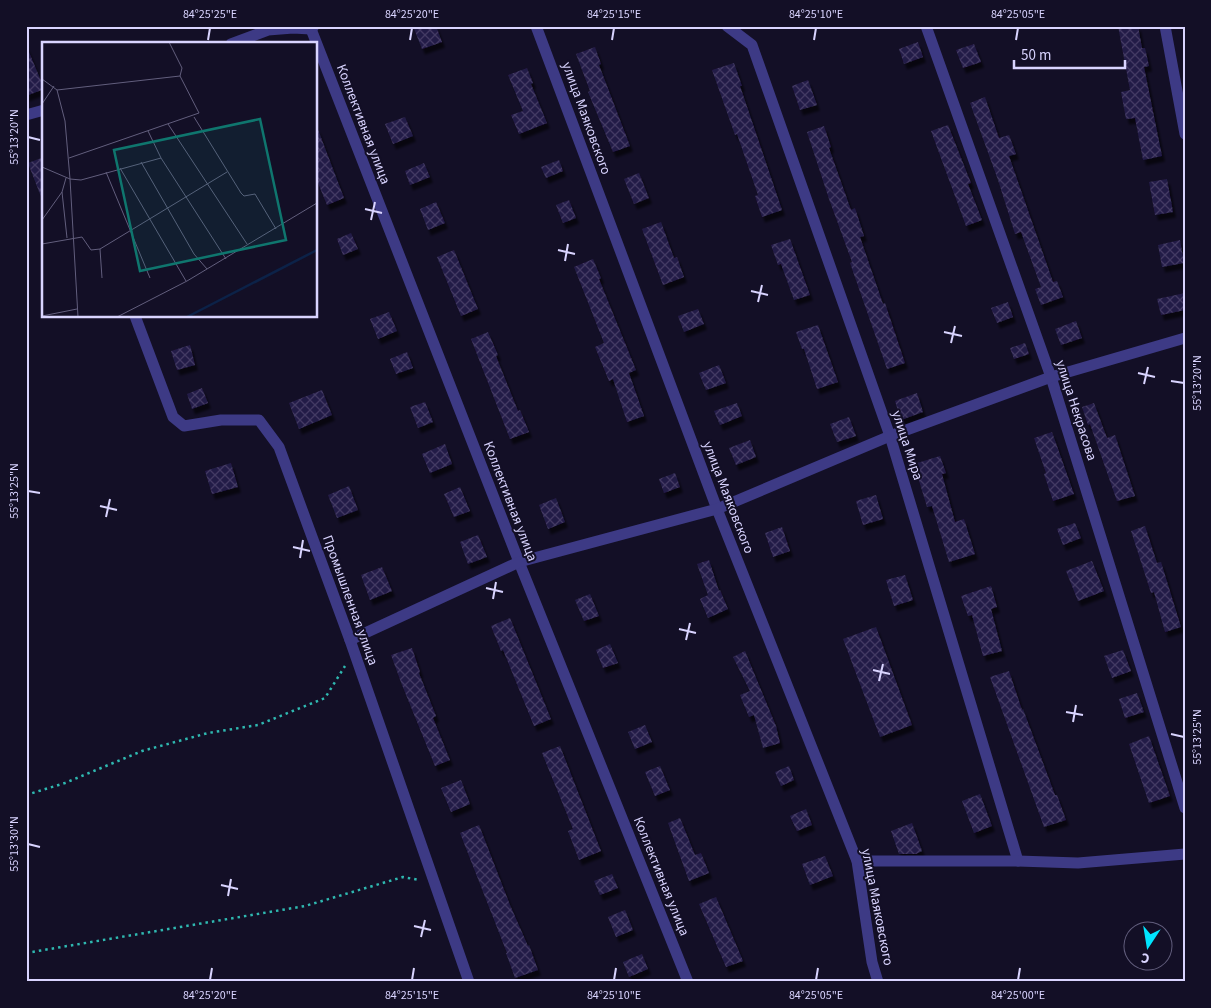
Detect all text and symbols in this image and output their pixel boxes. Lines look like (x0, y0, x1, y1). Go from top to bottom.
text: 84°25'25"E (183, 6, 237, 23)
text: 84°25'20"E (385, 6, 439, 23)
text: 84°25'15"E (587, 6, 641, 23)
text: 84°25'10"E (789, 6, 843, 23)
text: 84°25'05"E (991, 6, 1045, 23)
scale bar (1014, 38, 1125, 70)
inset map (42, 42, 318, 318)
text: 50 m (1021, 45, 1051, 66)
street label: улица Маяковского (556, 59, 616, 178)
street label: Коллективная улица (331, 61, 395, 187)
text: 55°13'20"N (6, 109, 23, 165)
text: 55°13'20"N (1189, 355, 1206, 411)
street label: улица Некрасова (1050, 357, 1102, 463)
street label: улица Мира (886, 408, 928, 483)
street label: Коллективная улица (478, 438, 542, 564)
street label: улица Маяковского (697, 438, 759, 556)
text: 55°13'25"N (6, 463, 23, 519)
street label: Промышленная улица (317, 533, 383, 668)
text: 55°13'25"N (1189, 709, 1206, 765)
street label: Коллективная улица (628, 814, 694, 939)
text: 55°13'30"N (6, 816, 23, 872)
street label: улица Маяковского (856, 847, 898, 967)
north arrow (1124, 920, 1174, 970)
text: С (1139, 947, 1152, 968)
text: 84°25'20"E (183, 987, 237, 1004)
text: 84°25'15"E (385, 987, 439, 1004)
text: 84°25'10"E (587, 987, 641, 1004)
text: 84°25'05"E (789, 987, 843, 1004)
text: 84°25'00"E (991, 987, 1045, 1004)

